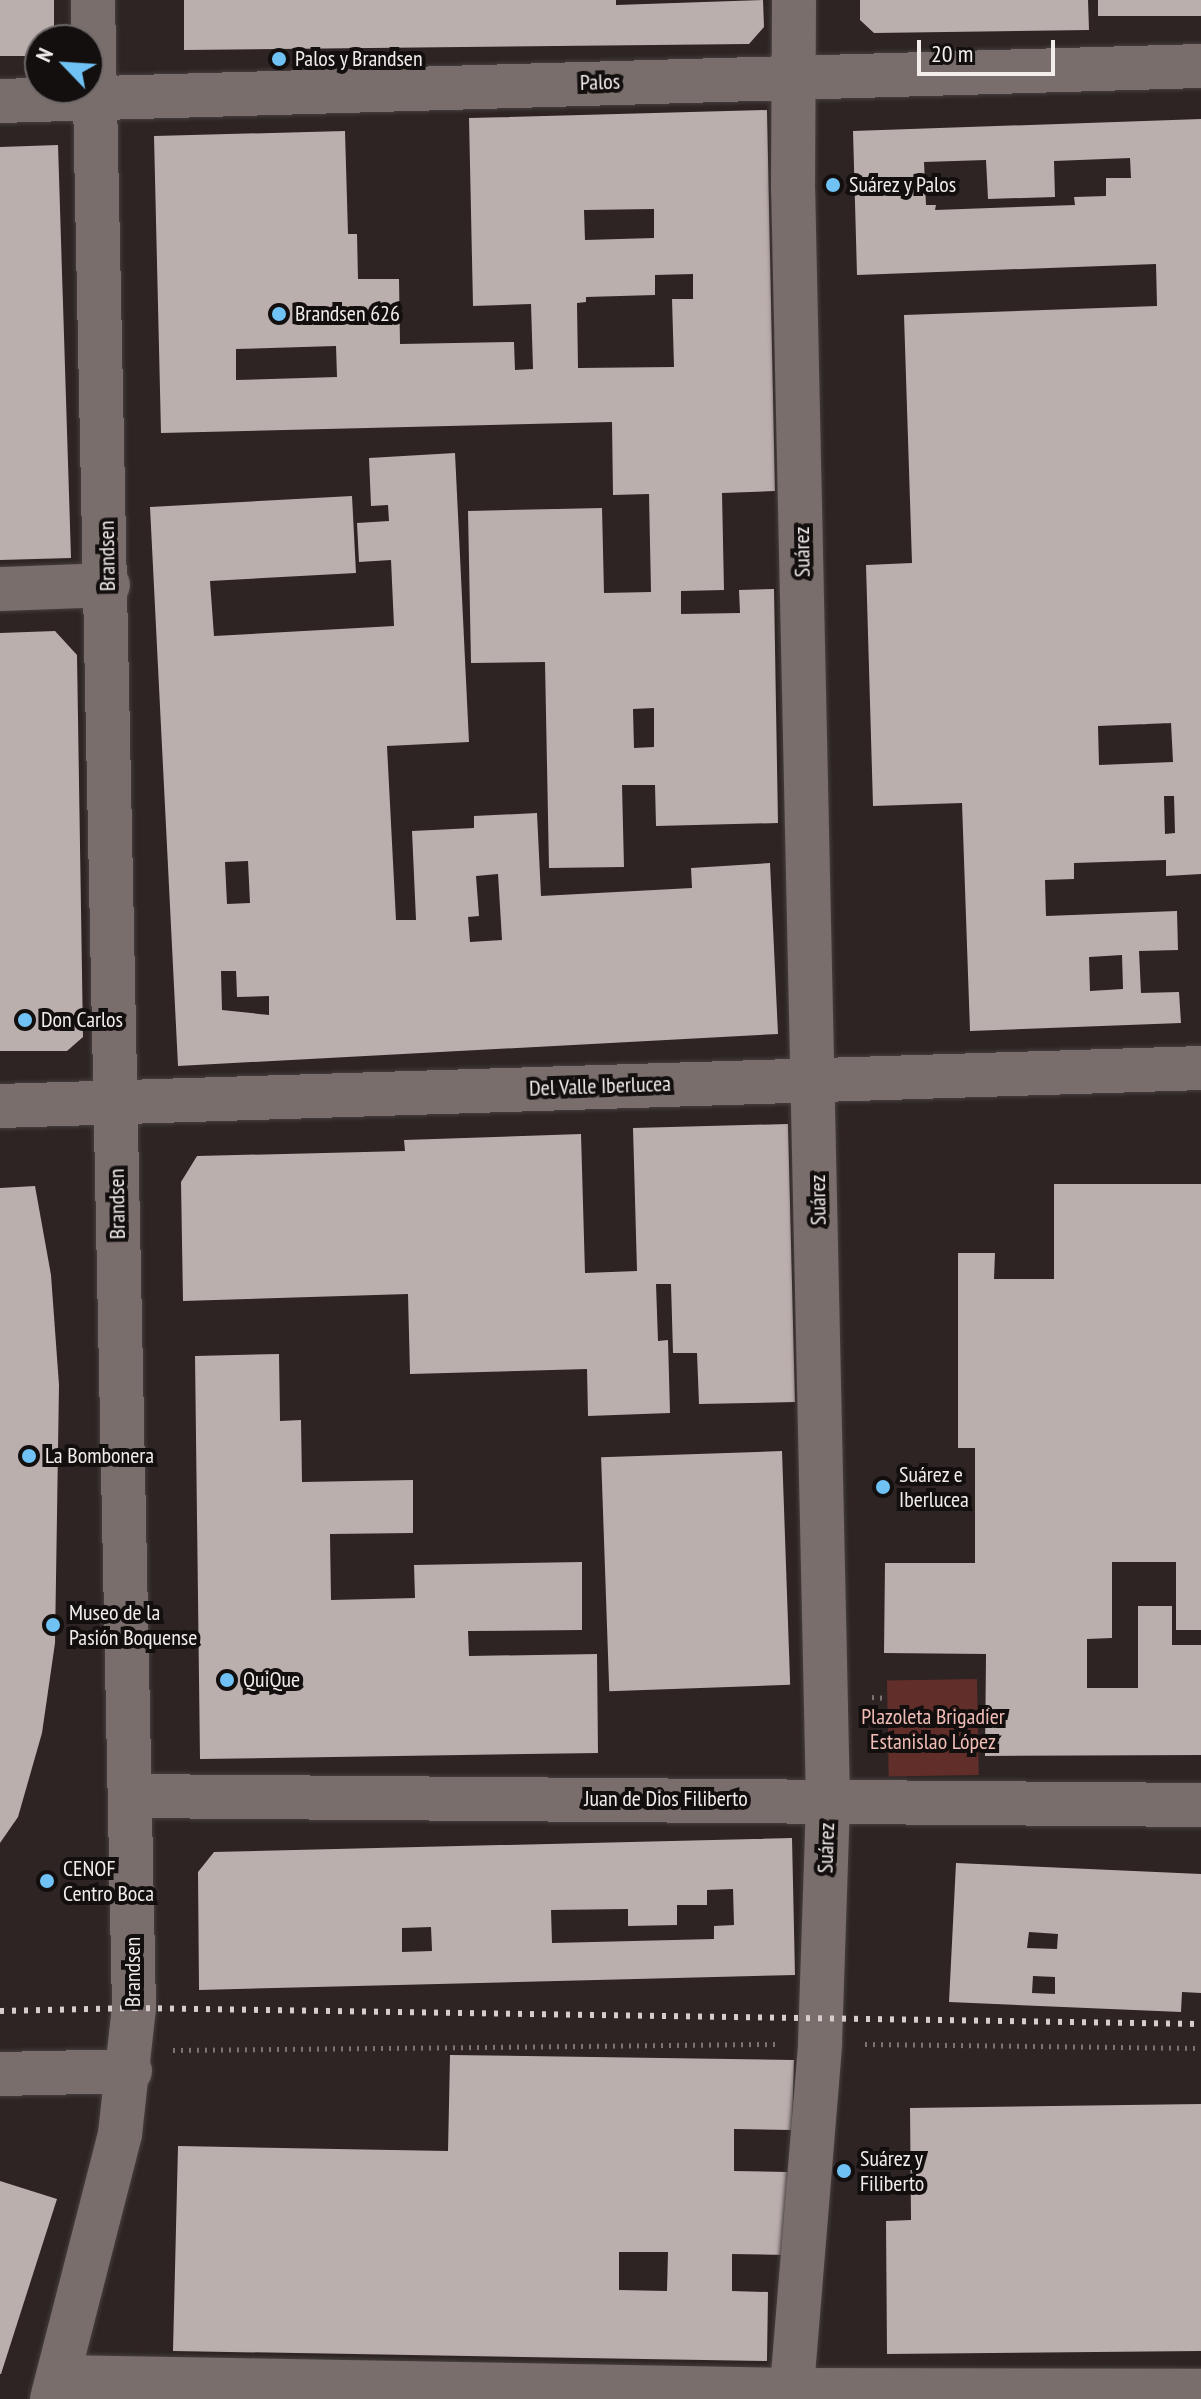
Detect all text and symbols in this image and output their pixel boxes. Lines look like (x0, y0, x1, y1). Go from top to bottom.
north arrow (24, 24, 104, 104)
scale bar (921, 24, 1059, 74)
text: 20 m (931, 38, 973, 69)
text: N (29, 43, 59, 66)
place label: Palos y Brandsen (295, 46, 423, 72)
marker: Palos y Brandsen (270, 50, 288, 68)
street label: Palos (579, 68, 621, 96)
place label: Suárez y Palos (849, 172, 957, 198)
marker: Suárez y Palos (824, 176, 842, 194)
place label: Brandsen 626 (295, 301, 400, 327)
marker: Brandsen 626 (270, 305, 288, 323)
street label: Brandsen (93, 520, 121, 592)
street label: Suárez (788, 526, 816, 578)
place label: Don Carlos (41, 1007, 123, 1033)
marker: Don Carlos (16, 1011, 34, 1029)
street label: Del Valle Iberlucea (528, 1070, 672, 1102)
street label: Brandsen (103, 1168, 131, 1240)
street label: Suárez (804, 1174, 832, 1226)
place label: La Bombonera (45, 1443, 154, 1469)
marker: La Bombonera (20, 1447, 38, 1465)
place label: Suárez e Iberlucea (899, 1461, 969, 1512)
marker: Suárez e Iberlucea (874, 1478, 892, 1496)
place label: Museo de la Pasión Boquense (69, 1599, 197, 1650)
marker: Museo de la Pasión Boquense (44, 1616, 62, 1634)
place label: QuiQue (243, 1667, 300, 1693)
marker: QuiQue (218, 1671, 236, 1689)
park label: Plazoleta Brigadier Estanislao López (861, 1703, 1005, 1754)
street label: Juan de Dios Filiberto (584, 1786, 748, 1812)
street label: Suárez (812, 1822, 840, 1874)
place label: CENOF Centro Boca (63, 1855, 154, 1906)
marker: CENOF Centro Boca (38, 1872, 56, 1890)
street label: Brandsen (120, 1937, 146, 2007)
place label: Suárez y Filiberto (860, 2145, 924, 2196)
marker: Suárez y Filiberto (835, 2162, 853, 2180)

